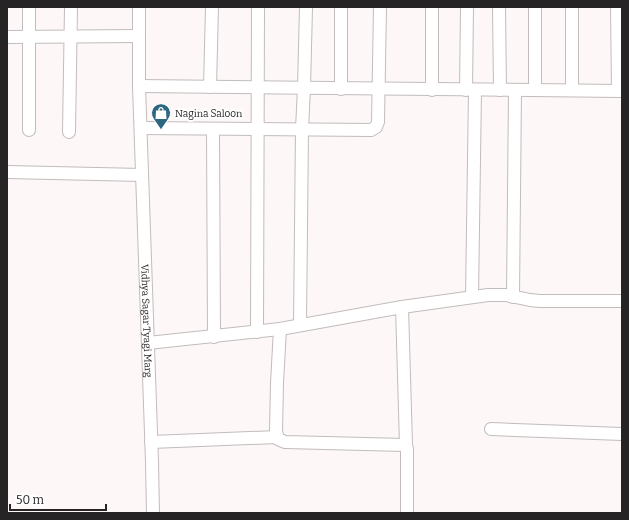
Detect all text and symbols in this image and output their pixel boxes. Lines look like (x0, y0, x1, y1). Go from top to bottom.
shop icon: Nagina Saloon (150, 102, 172, 130)
place label: Nagina Saloon (175, 108, 243, 120)
street label: Vidhya Sagar Tyagi Marg (138, 264, 154, 378)
scale bar (10, 486, 106, 512)
text: 50 m (16, 493, 45, 507)

